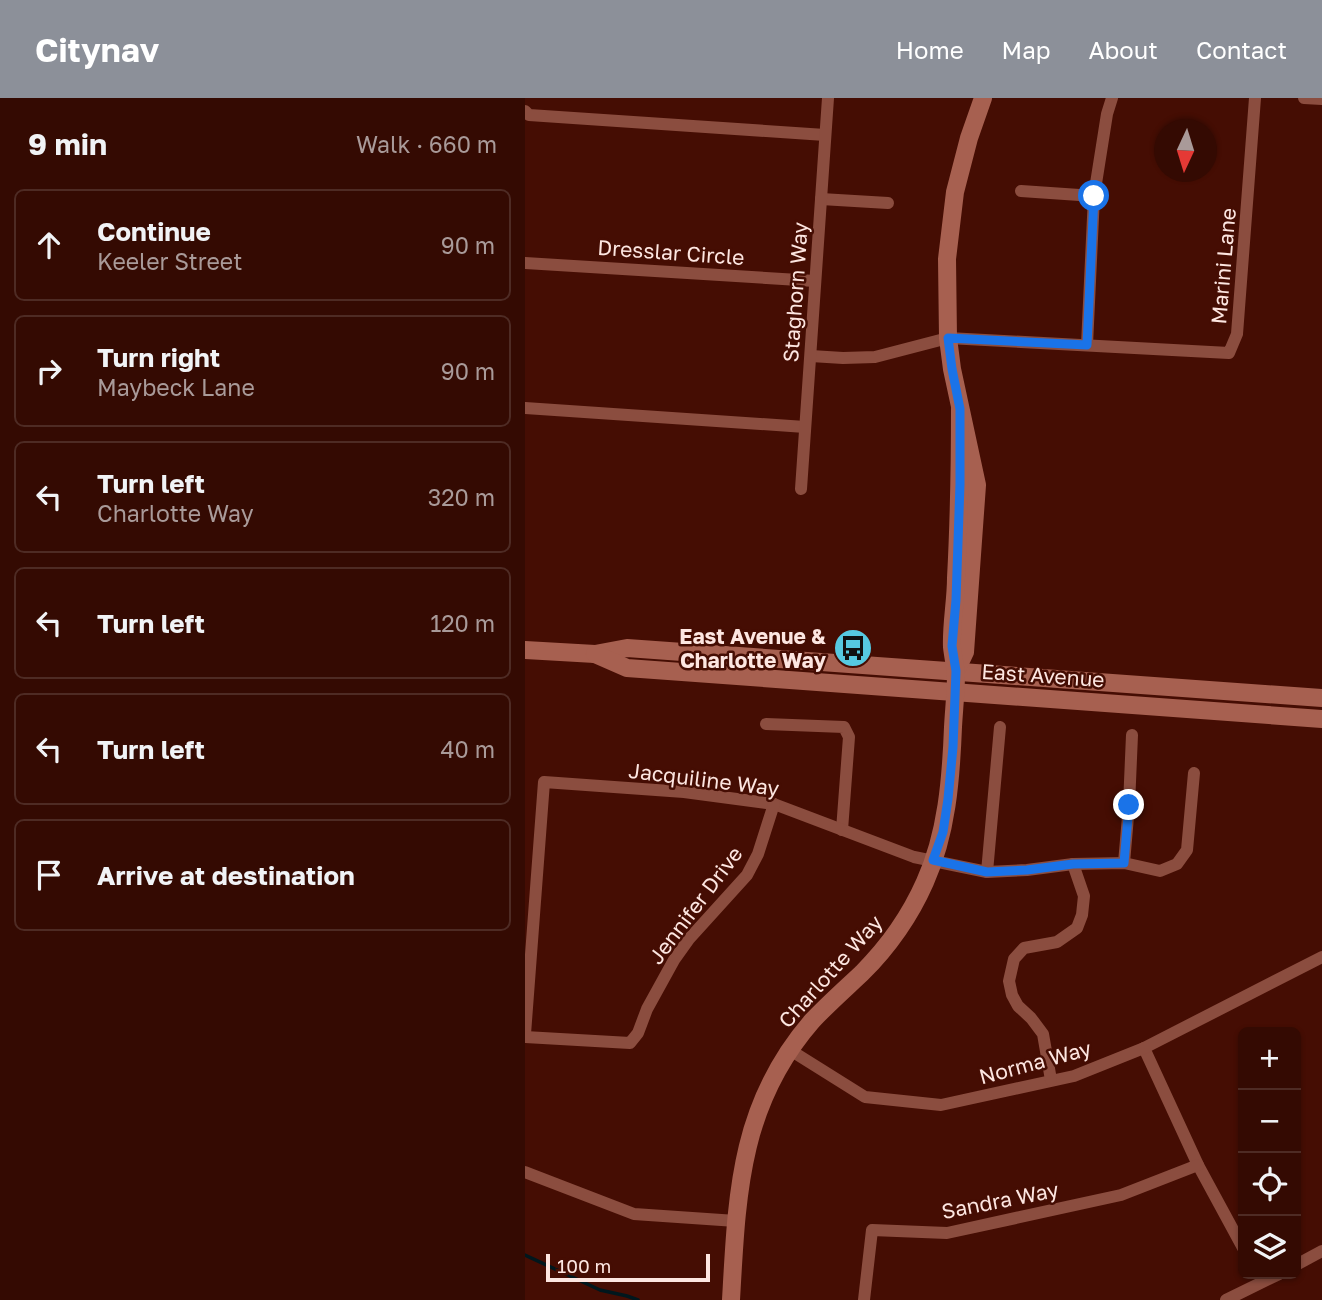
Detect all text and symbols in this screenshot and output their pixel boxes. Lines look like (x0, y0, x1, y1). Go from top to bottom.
text: Citynav (35, 30, 159, 69)
text: Home (896, 35, 964, 64)
text: Map (1002, 35, 1051, 64)
text: About (1089, 35, 1158, 64)
text: Contact (1196, 35, 1287, 64)
north arrow (1154, 119, 1217, 182)
text: 9 min (28, 126, 107, 162)
text: Walk · 660 m (356, 130, 497, 158)
route start (1078, 180, 1109, 211)
street label: Marini Lane (1205, 207, 1241, 325)
text: Continue (97, 216, 211, 247)
street label: Staghorn Way (777, 221, 813, 363)
icon: ahead (30, 226, 68, 264)
text: 90 m (441, 231, 495, 259)
street label: Dresslar Circle (597, 234, 745, 270)
text: Keeler Street (97, 247, 242, 275)
text: Turn right (97, 342, 220, 373)
icon: right (30, 352, 68, 390)
text: 90 m (441, 357, 495, 385)
text: Maybeck Lane (97, 373, 255, 401)
text: Turn left (97, 468, 205, 499)
icon: left (30, 478, 68, 516)
text: 320 m (428, 483, 495, 511)
text: Charlotte Way (97, 499, 254, 527)
icon: left (30, 604, 68, 642)
text: Turn left (97, 608, 205, 639)
text: 120 m (430, 609, 495, 637)
place label: East Avenue & Charlotte Way (679, 623, 826, 673)
bus stop icon: East Avenue & Charlotte Way (832, 627, 874, 669)
street label: East Avenue (981, 658, 1105, 692)
icon: left (30, 730, 68, 768)
text: Turn left (97, 734, 205, 765)
text: 40 m (441, 735, 495, 763)
street label: Jacquiline Way (627, 757, 781, 801)
route end (1113, 789, 1144, 820)
street label: Jennifer Drive (642, 841, 748, 969)
icon: arrive (30, 856, 68, 894)
text: Arrive at destination (97, 860, 355, 891)
street label: Charlotte Way (773, 909, 888, 1033)
map controls (1238, 1027, 1301, 1279)
button: + (1238, 1027, 1301, 1090)
street label: Norma Way (976, 1035, 1094, 1089)
button: − (1238, 1090, 1301, 1153)
button: locate (1238, 1153, 1301, 1216)
street label: Sandra Way (939, 1176, 1061, 1224)
button: layers (1238, 1216, 1301, 1279)
scale bar (546, 1251, 711, 1283)
text: 100 m (557, 1254, 611, 1277)

